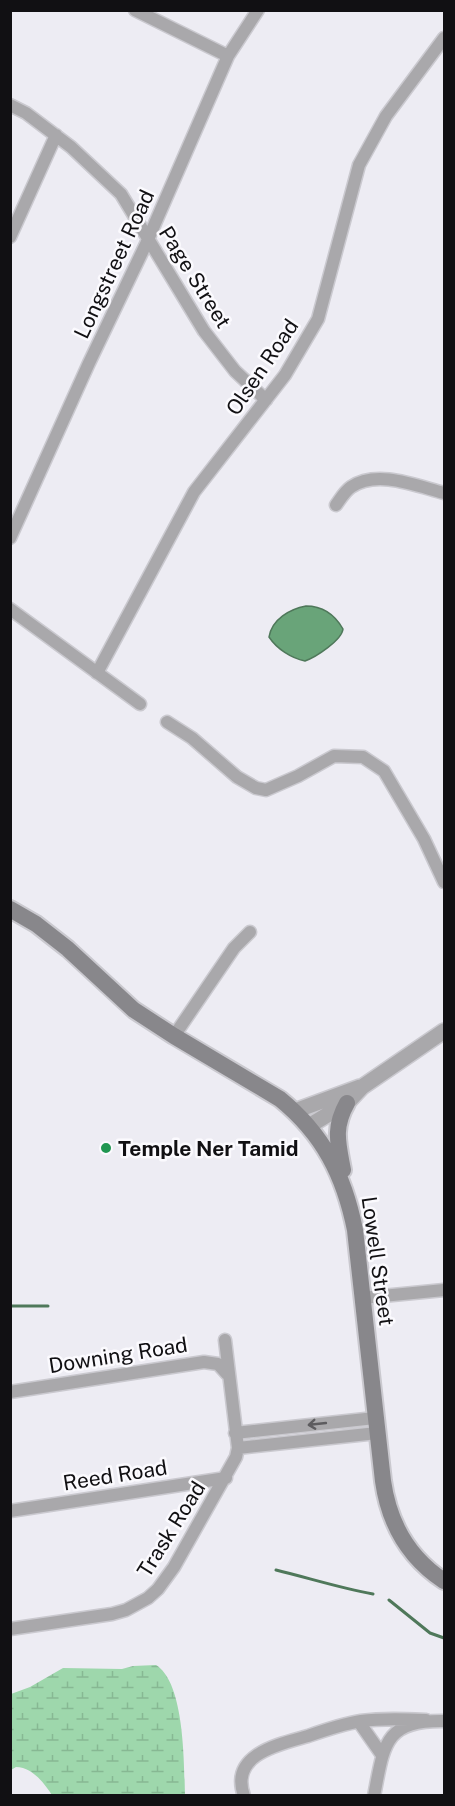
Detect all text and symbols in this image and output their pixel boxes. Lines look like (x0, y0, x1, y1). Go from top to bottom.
street label: Longstreet Road (69, 186, 159, 342)
street label: Page Street (154, 221, 236, 333)
street label: Olsen Road (221, 314, 303, 420)
place label: Temple Ner Tamid (118, 1136, 298, 1161)
marker: Temple Ner Tamid (99, 1141, 113, 1155)
street label: Lowell Street (357, 1195, 399, 1327)
street label: Downing Road (47, 1332, 189, 1378)
one-way arrow (308, 1419, 328, 1430)
street label: Reed Road (61, 1454, 169, 1496)
street label: Trask Road (132, 1476, 210, 1582)

